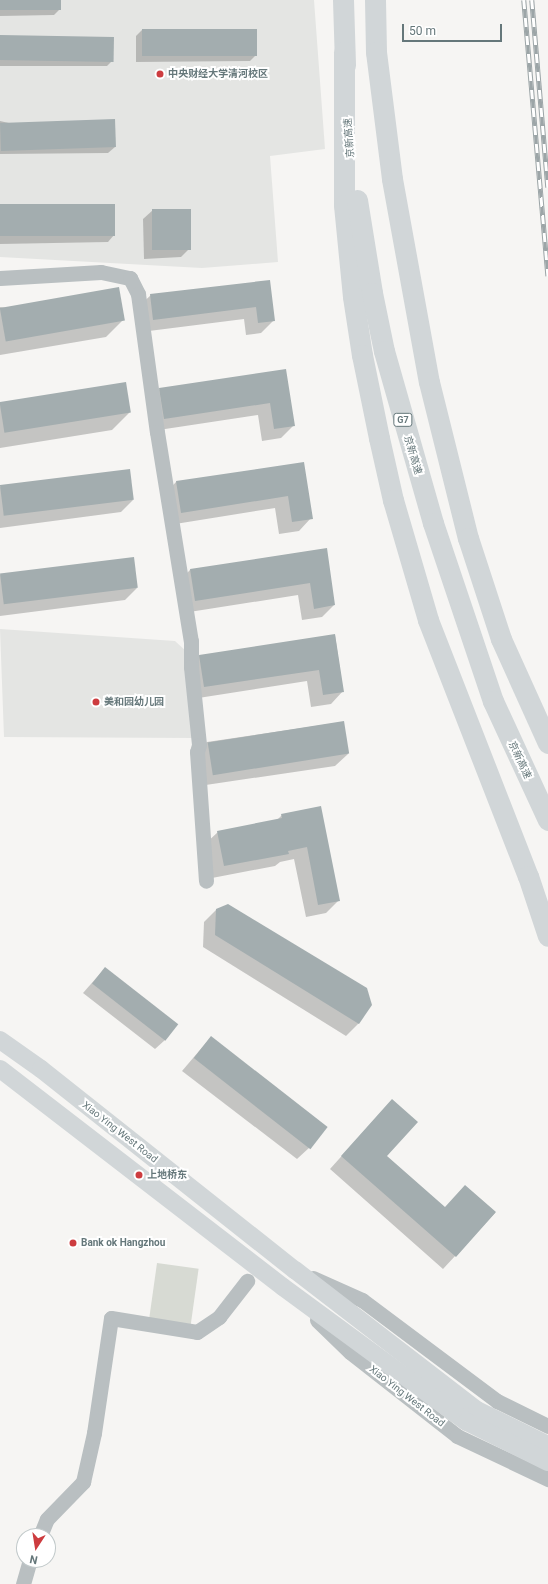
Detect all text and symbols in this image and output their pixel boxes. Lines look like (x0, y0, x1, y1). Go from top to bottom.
scale bar (404, 16, 504, 42)
text: 50 m (409, 24, 436, 38)
place label: 中央财经大学清河校区 (168, 68, 268, 80)
marker: 中央财经大学清河校区 (155, 69, 165, 79)
street label: 京新高速 (342, 118, 356, 158)
road number: G7 (393, 413, 413, 427)
street label: 京新高速 (402, 434, 424, 476)
place label: 美和园幼儿园 (104, 696, 164, 708)
marker: 美和园幼儿园 (91, 697, 101, 707)
street label: 京新高速 (506, 739, 534, 781)
street label: Xiao Ying West Road (80, 1099, 160, 1165)
place label: 上地桥东 (147, 1169, 187, 1181)
marker: 上地桥东 (134, 1170, 144, 1180)
place label: Bank ok Hangzhou (81, 1237, 165, 1249)
marker: Bank ok Hangzhou (68, 1238, 78, 1248)
street label: Xiao Ying West Road (367, 1363, 447, 1429)
north arrow (16, 1528, 56, 1568)
text: N (28, 1552, 39, 1566)

